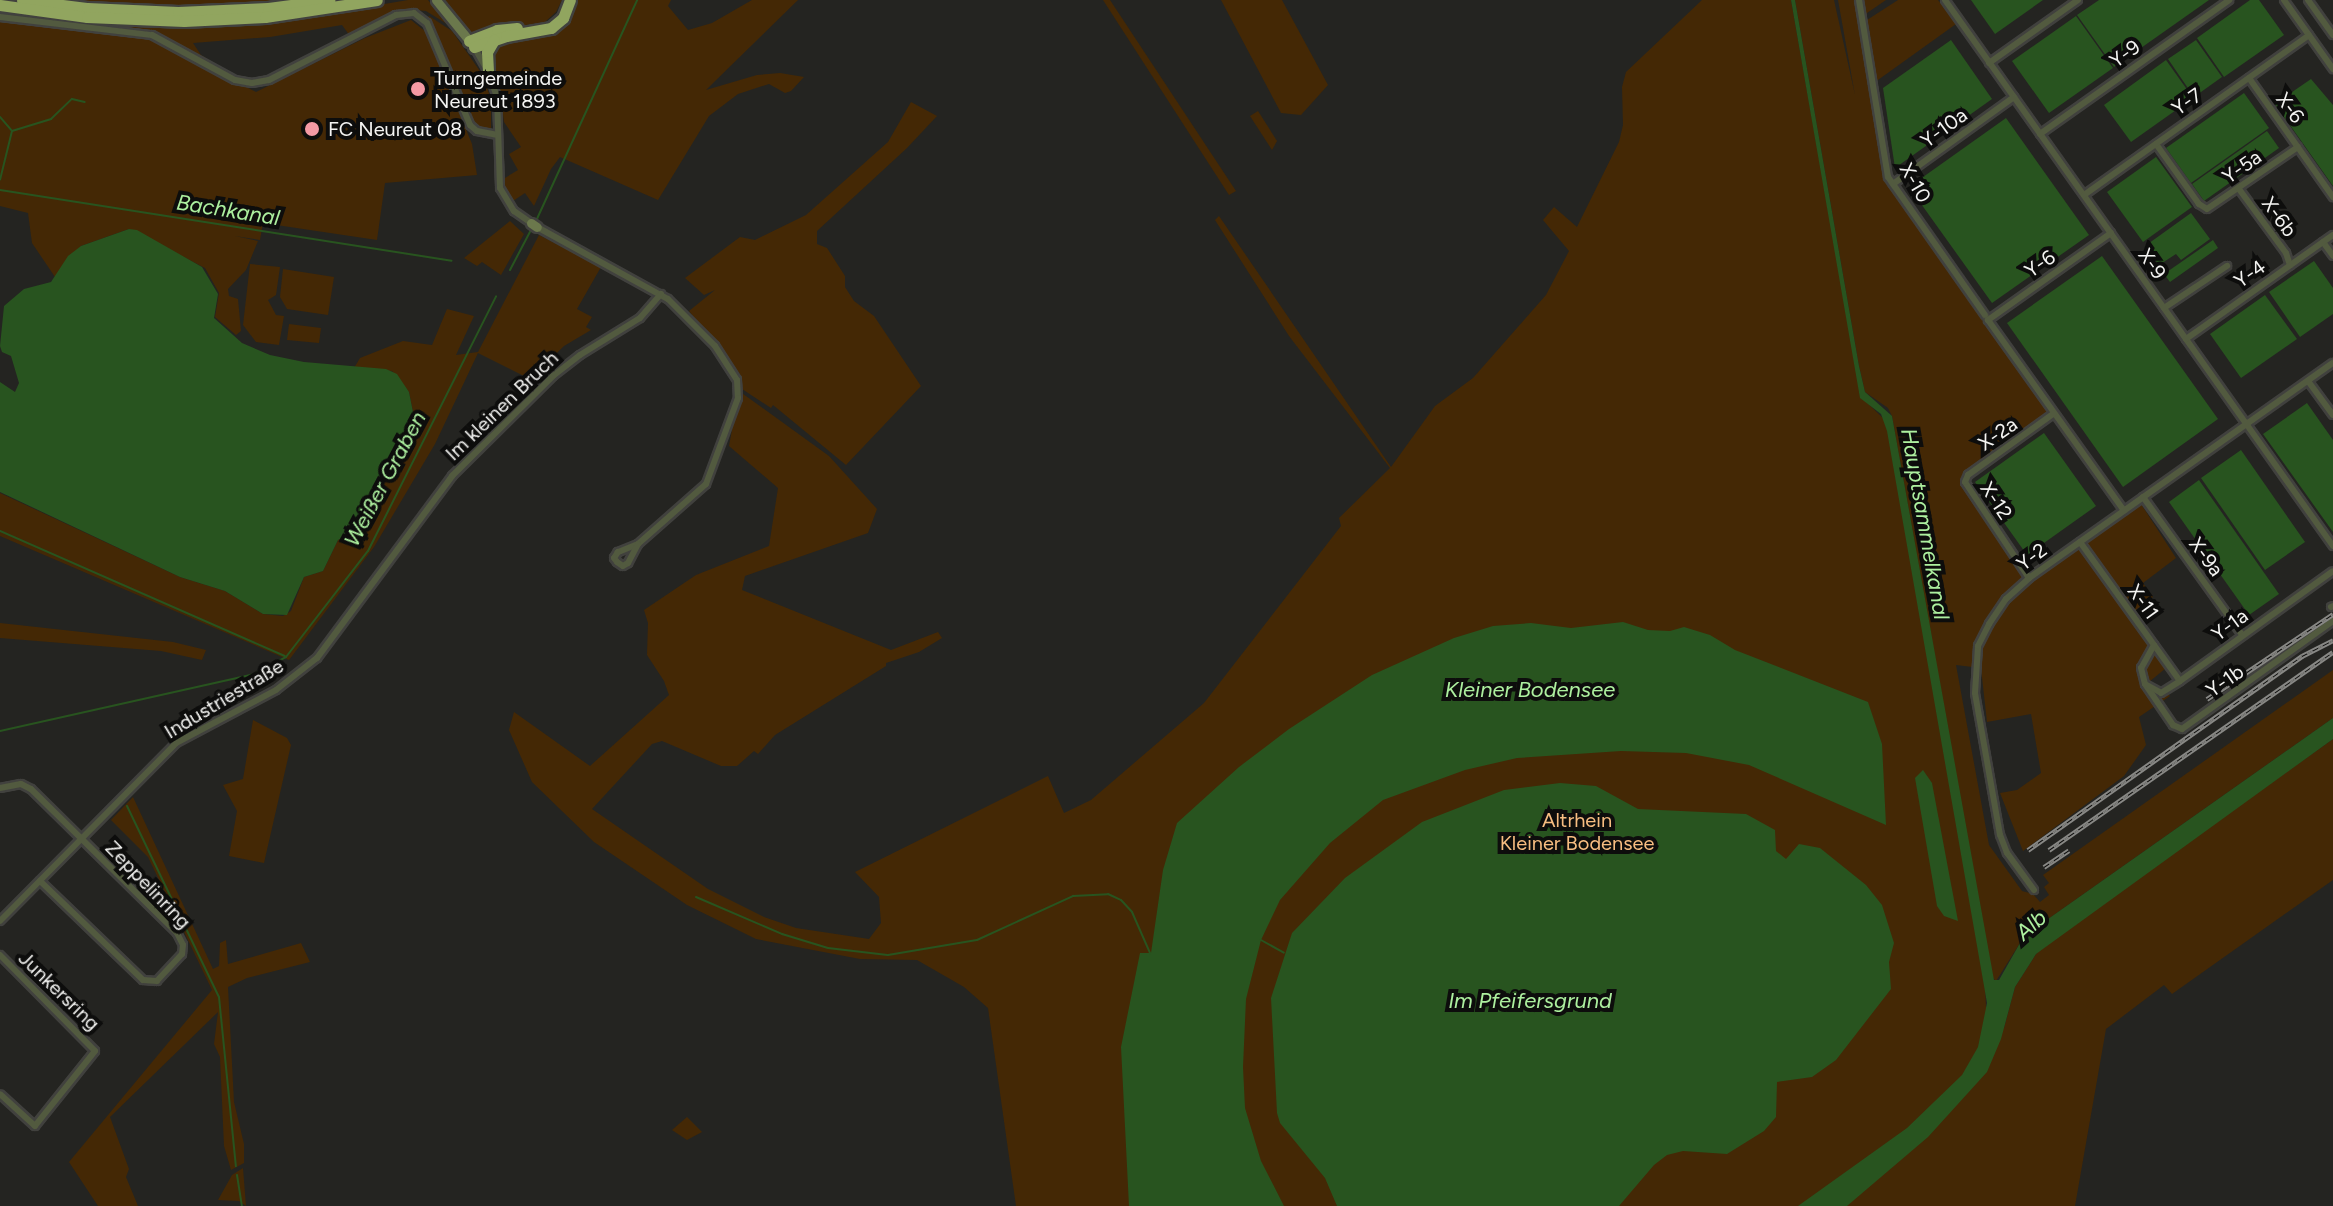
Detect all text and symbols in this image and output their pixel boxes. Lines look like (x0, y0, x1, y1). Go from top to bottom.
street label: Y-9 (2105, 35, 2145, 73)
place label: Turngemeinde Neureut 1893 (434, 66, 562, 113)
marker: Turngemeinde Neureut 1893 (409, 80, 427, 98)
street label: Y-7 (2167, 83, 2207, 121)
street label: X-6 (2271, 88, 2309, 128)
street label: Y-10a (1916, 103, 1972, 153)
place label: FC Neureut 08 (328, 117, 462, 141)
marker: FC Neureut 08 (303, 120, 321, 138)
street label: Y-5a (2218, 145, 2266, 189)
street label: X-10 (1894, 159, 1936, 207)
water label: Bachkanal (175, 189, 281, 231)
street label: X-6b (2256, 192, 2302, 242)
street label: X-9 (2133, 244, 2171, 284)
street label: Y-6 (2020, 245, 2060, 283)
street label: Y-4 (2230, 255, 2270, 293)
street label: Im kleinen Bruch (441, 346, 563, 466)
water label: Weißer Graben (338, 407, 432, 551)
street label: X-2a (1974, 412, 2022, 456)
water label: Hauptsammelkanal (1895, 426, 1955, 622)
street label: X-12 (1975, 478, 2017, 524)
street label: X-9a (2184, 533, 2228, 581)
street label: Y-2 (2012, 538, 2052, 576)
street label: X-11 (2122, 580, 2164, 624)
street label: Y-1a (2207, 604, 2253, 646)
street label: Industriestraße (160, 654, 288, 744)
street label: Y-1b (2202, 660, 2248, 702)
water label: Kleiner Bodensee (1445, 677, 1615, 703)
park label: Altrhein Kleiner Bodensee (1500, 808, 1654, 855)
street label: Zeppelinring (100, 836, 196, 934)
water label: Alb (2010, 904, 2052, 946)
street label: Junkersring (13, 946, 105, 1036)
water label: Im Pfeifersgrund (1448, 988, 1612, 1014)

